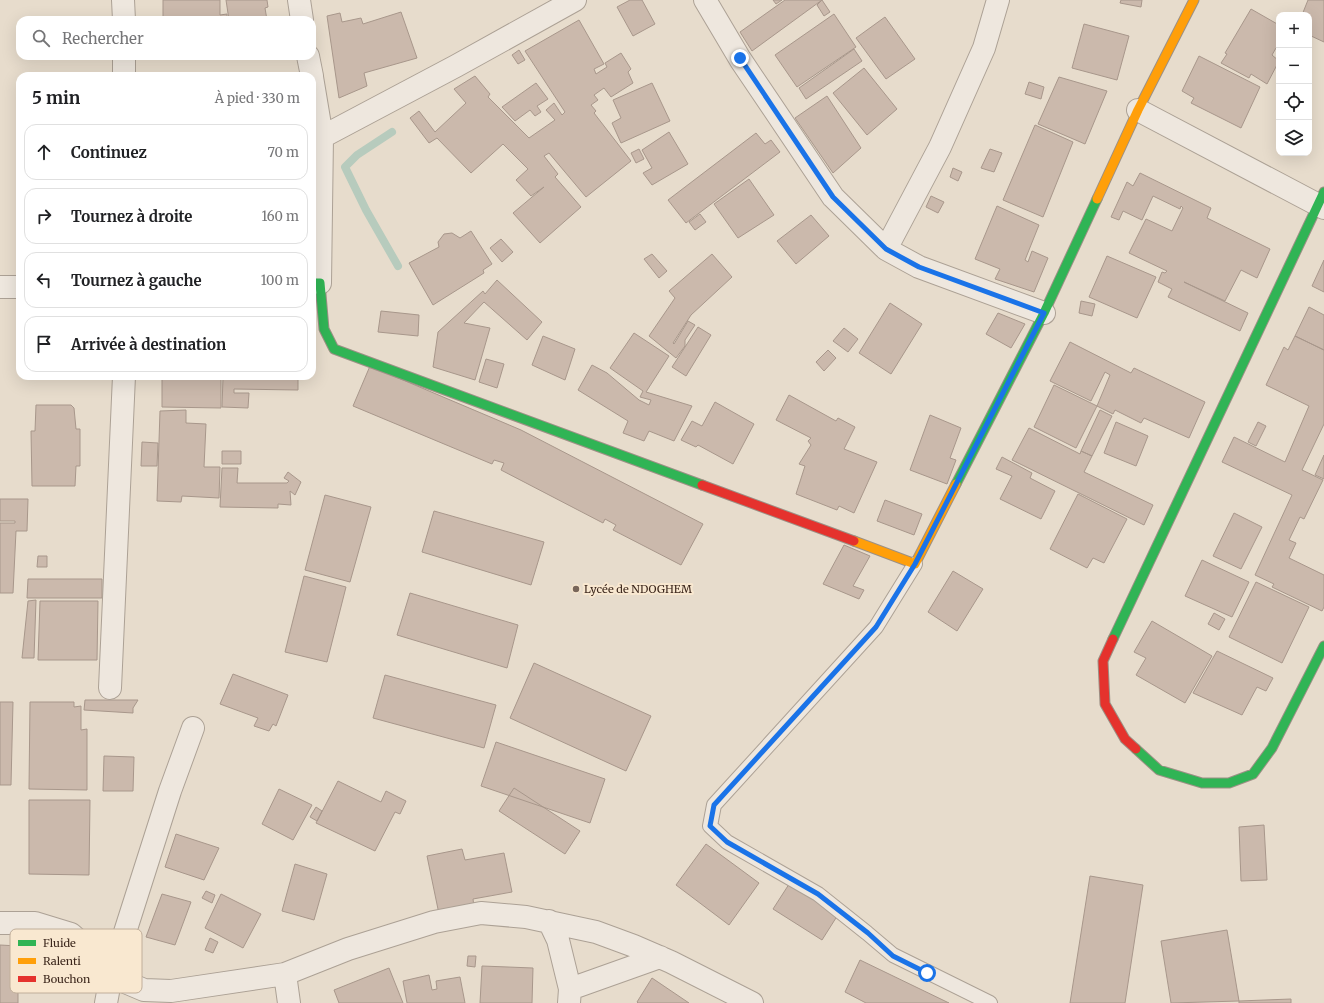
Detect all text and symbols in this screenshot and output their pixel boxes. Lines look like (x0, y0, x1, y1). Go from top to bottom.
map controls (1276, 12, 1312, 156)
button: + (1276, 12, 1312, 48)
search box (16, 16, 316, 60)
icon: search (30, 27, 52, 49)
text: Rechercher (62, 29, 144, 48)
button: − (1276, 48, 1312, 84)
route end (731, 49, 749, 67)
button: locate (1276, 84, 1312, 120)
text: 5 min (32, 87, 80, 109)
text: À pied · 330 m (215, 90, 300, 107)
button: layers (1276, 120, 1312, 156)
icon: ahead (33, 141, 55, 163)
text: Continuez (71, 143, 147, 162)
text: 70 m (268, 144, 299, 161)
icon: right (33, 205, 55, 227)
text: Tournez à droite (71, 207, 192, 226)
text: 160 m (261, 208, 299, 225)
icon: left (33, 269, 55, 291)
text: Tournez à gauche (71, 271, 202, 290)
text: 100 m (261, 272, 299, 289)
icon: arrive (33, 333, 55, 355)
text: Arrivée à destination (71, 335, 226, 354)
place label: Lycée de NDOGHEM (584, 582, 692, 596)
marker: Lycée de NDOGHEM (571, 584, 581, 594)
legend (10, 929, 142, 993)
text: Fluide (43, 936, 76, 950)
text: Ralenti (43, 954, 81, 968)
route start (918, 964, 936, 982)
text: Bouchon (43, 972, 91, 986)

